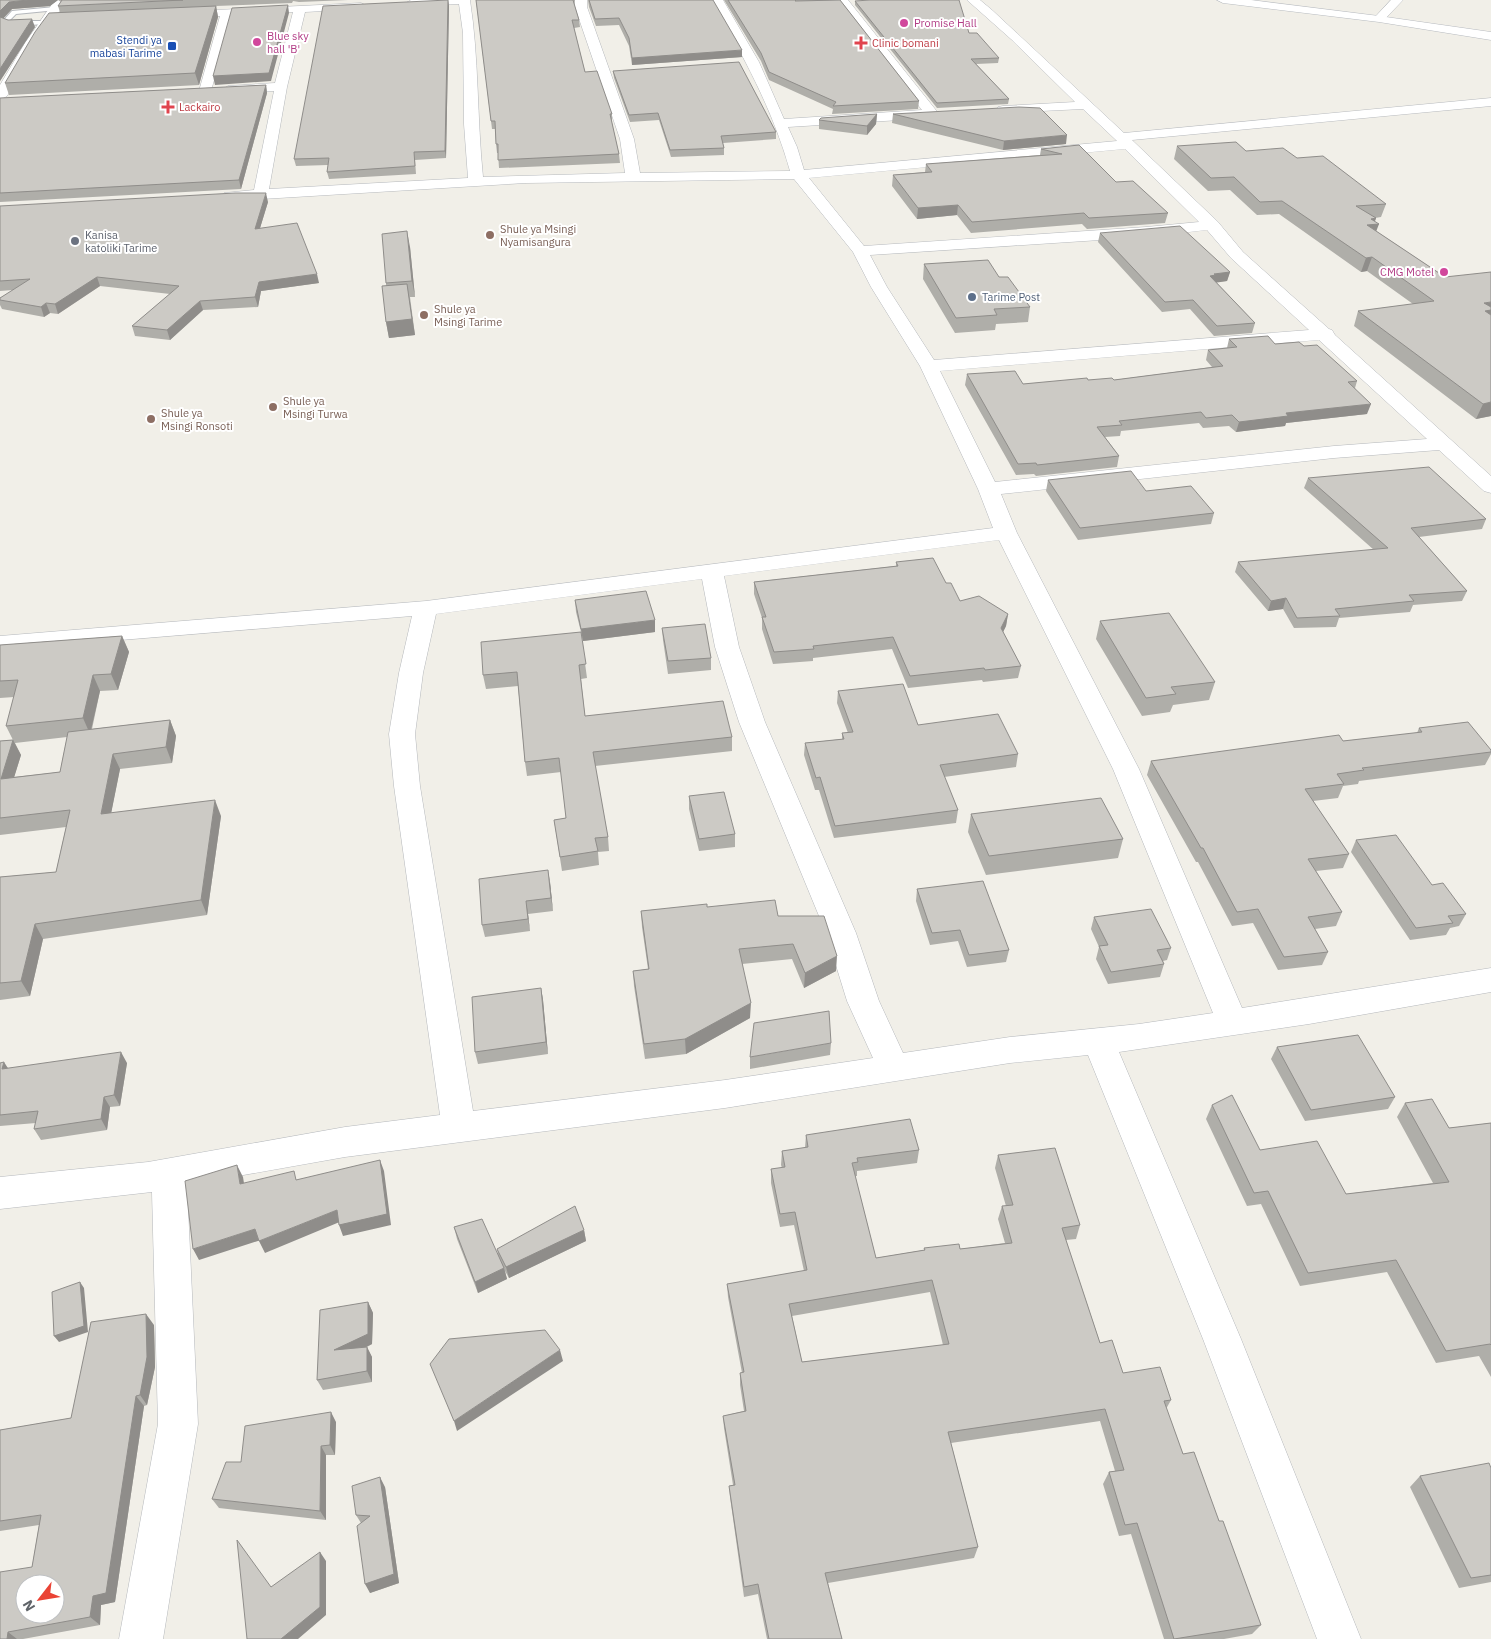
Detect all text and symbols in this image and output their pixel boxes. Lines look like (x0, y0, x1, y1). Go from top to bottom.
place label: Promise Hall (914, 16, 977, 30)
marker: Promise Hall (898, 17, 910, 29)
place label: Blue sky hall 'B' (267, 29, 309, 56)
place label: Stendi ya mabasi Tarime (90, 33, 162, 60)
marker: Blue sky hall 'B' (251, 36, 263, 48)
marker: Clinic bomani (854, 36, 868, 50)
place label: Clinic bomani (872, 36, 939, 50)
marker: Stendi ya mabasi Tarime (166, 40, 178, 52)
marker: Lackairo (161, 100, 175, 114)
place label: Lackairo (179, 100, 220, 114)
place label: Shule ya Msingi Nyamisangura (500, 222, 576, 249)
place label: Kanisa katoliki Tarime (85, 228, 157, 255)
marker: Shule ya Msingi Nyamisangura (484, 229, 496, 241)
marker: Kanisa katoliki Tarime (69, 235, 81, 247)
place label: CMG Motel (1380, 265, 1434, 279)
marker: CMG Motel (1438, 266, 1450, 278)
place label: Tarime Post (982, 290, 1040, 304)
marker: Tarime Post (966, 291, 978, 303)
place label: Shule ya Msingi Tarime (434, 302, 502, 329)
marker: Shule ya Msingi Tarime (418, 309, 430, 321)
place label: Shule ya Msingi Turwa (283, 394, 348, 421)
marker: Shule ya Msingi Turwa (267, 401, 279, 413)
place label: Shule ya Msingi Ronsoti (161, 406, 233, 433)
marker: Shule ya Msingi Ronsoti (145, 413, 157, 425)
north arrow (15, 1574, 65, 1624)
text: N (19, 1597, 39, 1615)

